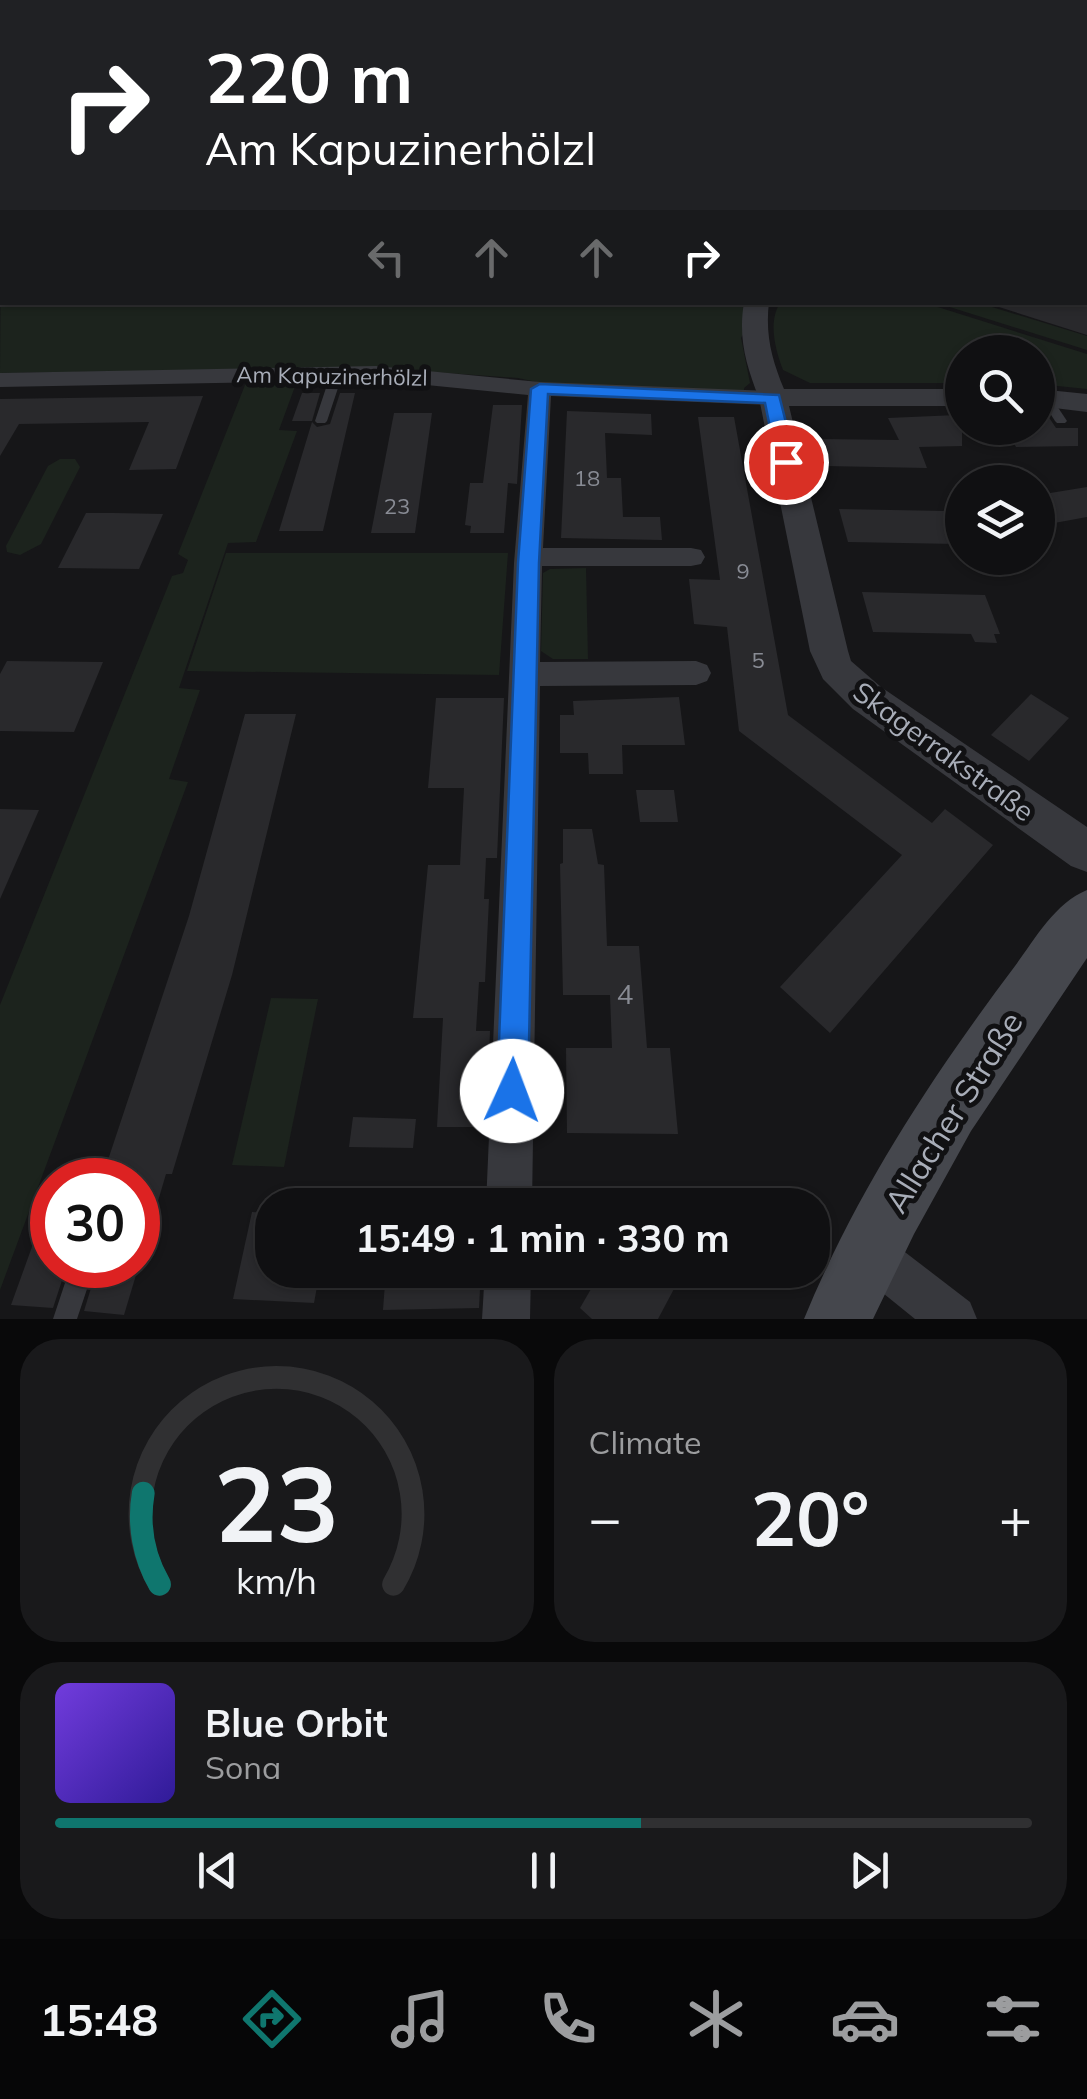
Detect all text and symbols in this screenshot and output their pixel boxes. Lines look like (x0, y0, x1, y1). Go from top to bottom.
text: 220 m (205, 33, 413, 121)
icon: right (40, 40, 170, 170)
text: Am Kapuzinerhölzl (205, 120, 596, 176)
icon: left (359, 230, 414, 285)
icon: ahead (464, 230, 519, 285)
icon: ahead (569, 230, 624, 285)
icon: right (674, 230, 729, 285)
map controls (945, 335, 1055, 575)
button: search (945, 335, 1055, 445)
street label: Am Kapuzinerhölzl (236, 360, 428, 392)
pin (744, 420, 829, 505)
icon: arrive (759, 435, 814, 490)
house number: 18 (574, 464, 600, 492)
button: layers (945, 465, 1055, 575)
house number: 23 (384, 492, 410, 520)
house number: 9 (736, 557, 750, 585)
house number: 5 (751, 646, 765, 674)
street label: Skagerrakstraße (847, 674, 1041, 828)
house number: 4 (617, 976, 634, 1011)
street label: Allacher Straße (875, 1004, 1031, 1220)
position arrow (460, 1039, 564, 1143)
speed limit sign: 30 (30, 1158, 160, 1288)
text: 15:49 · 1 min · 330 m (355, 1214, 730, 1262)
text: Climate (589, 1422, 701, 1462)
text: 23 (214, 1437, 339, 1568)
text: 20° (751, 1471, 869, 1565)
text: − (589, 1483, 622, 1552)
text: + (999, 1483, 1032, 1552)
text: km/h (236, 1558, 317, 1603)
text: Blue Orbit (205, 1699, 388, 1747)
text: Sona (205, 1747, 281, 1787)
icon: previous (190, 1843, 245, 1898)
icon: pause (516, 1843, 571, 1898)
icon: next (842, 1843, 897, 1898)
icon: directions (237, 1984, 307, 2054)
icon: music (385, 1984, 455, 2054)
icon: phone (533, 1984, 603, 2054)
icon: climate (681, 1984, 751, 2054)
icon: car (830, 1984, 900, 2054)
icon: filters (978, 1984, 1048, 2054)
text: 15:48 (39, 1991, 158, 2047)

